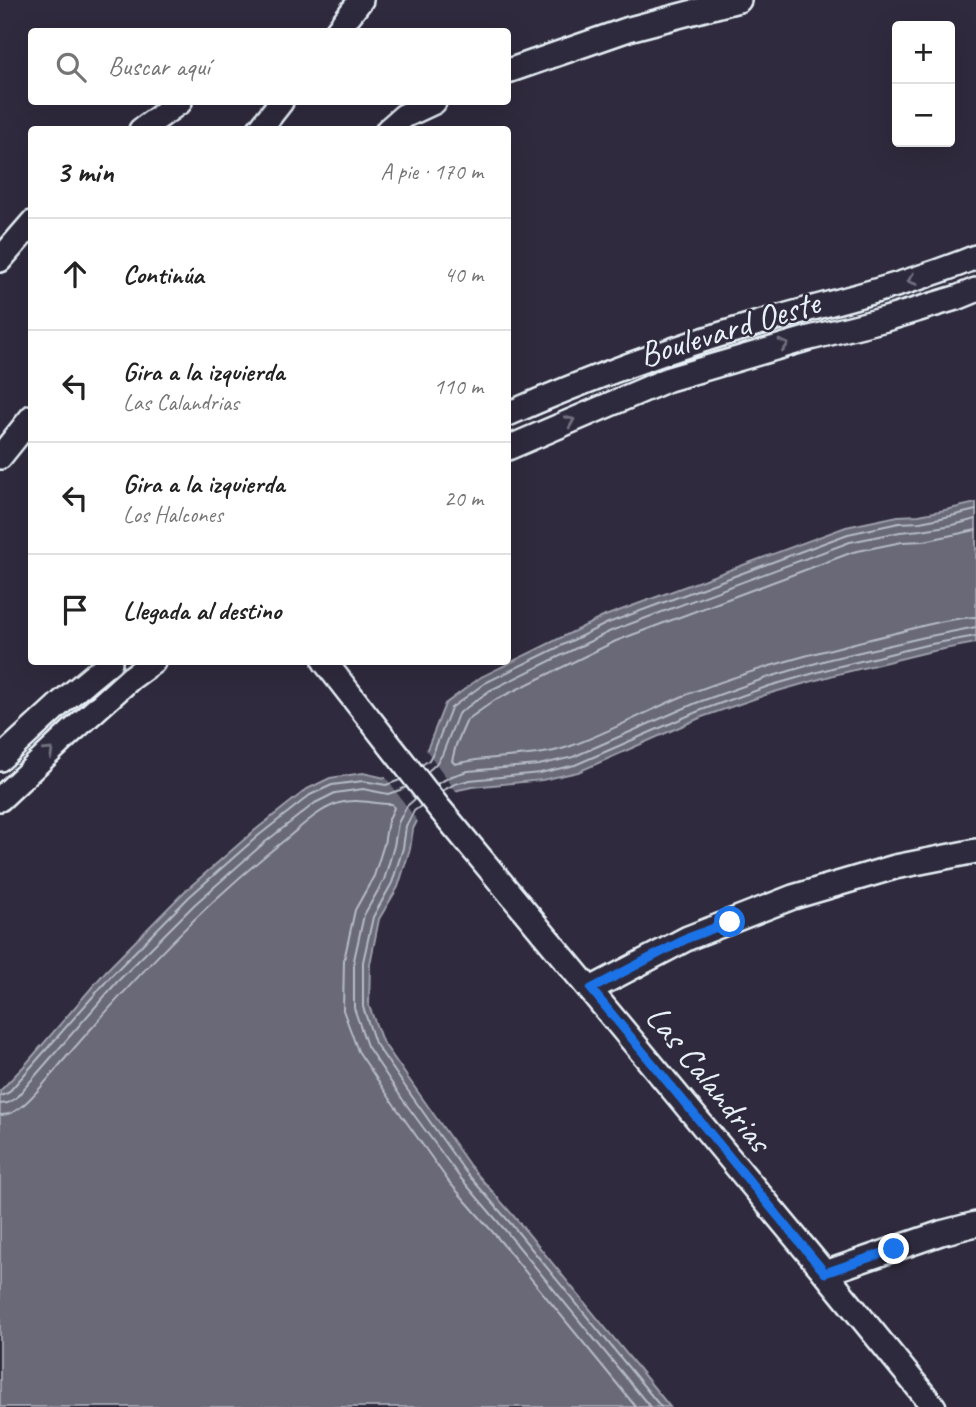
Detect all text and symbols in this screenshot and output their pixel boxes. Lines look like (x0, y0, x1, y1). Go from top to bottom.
map controls (892, 21, 955, 147)
button: + (892, 21, 955, 84)
search box (28, 28, 511, 105)
icon: search (52, 48, 90, 86)
text: Buscar aquí (108, 50, 210, 83)
button: − (892, 84, 955, 147)
text: 3 min (56, 153, 113, 191)
text: A pie · 170 m (380, 157, 483, 186)
icon: ahead (56, 255, 94, 293)
text: Continúa (123, 258, 204, 291)
text: 40 m (444, 260, 483, 289)
one-way arrow (906, 272, 918, 286)
street label: Boulevard Oeste (634, 279, 827, 377)
one-way arrow (778, 339, 790, 354)
text: Gira a la izquierda (123, 355, 284, 388)
icon: left (56, 367, 94, 405)
text: 110 m (434, 372, 483, 401)
text: Las Calandrias (123, 388, 239, 417)
one-way arrow (563, 415, 575, 429)
text: Gira a la izquierda (123, 467, 284, 500)
icon: left (56, 479, 94, 517)
text: 20 m (444, 484, 483, 513)
text: Los Halcones (123, 500, 223, 529)
icon: arrive (56, 591, 94, 629)
text: Llegada al destino (123, 594, 281, 627)
one-way arrow (41, 748, 54, 760)
route start (714, 906, 745, 937)
street label: Las Calandrias (636, 996, 784, 1163)
route end (878, 1233, 909, 1264)

